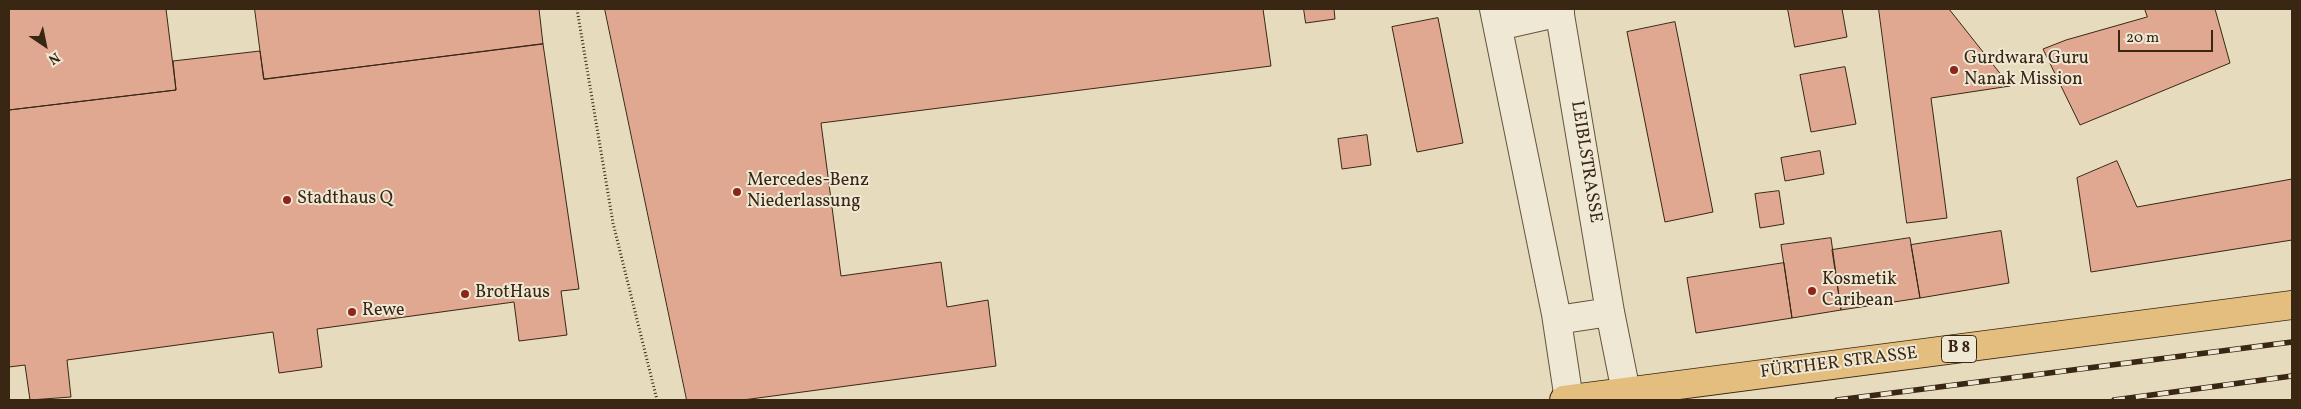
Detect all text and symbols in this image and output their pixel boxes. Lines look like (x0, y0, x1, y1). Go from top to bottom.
north arrow (20, 20, 70, 70)
scale bar (2121, 20, 2216, 52)
text: 20 m (2126, 28, 2159, 49)
text: N (44, 47, 63, 69)
place label: Gurdwara Guru Nanak Mission (1964, 49, 2089, 92)
marker: Gurdwara Guru Nanak Mission (1948, 64, 1960, 76)
street label: LEIBLSTRASSE (1565, 99, 1605, 225)
place label: Mercedes-Benz Niederlassung (747, 171, 869, 213)
marker: Mercedes-Benz Niederlassung (731, 186, 743, 198)
place label: Stadthaus Q (297, 189, 393, 211)
marker: Stadthaus Q (281, 194, 293, 206)
place label: Kosmetik Caribean (1822, 270, 1897, 312)
place label: BrotHaus (475, 283, 550, 305)
marker: Kosmetik Caribean (1806, 285, 1818, 297)
marker: BrotHaus (459, 288, 471, 300)
place label: Rewe (362, 301, 405, 323)
marker: Rewe (346, 306, 358, 318)
road number: B 8 (1942, 336, 1976, 362)
street label: FÜRTHER STRASSE (1759, 344, 1919, 384)

